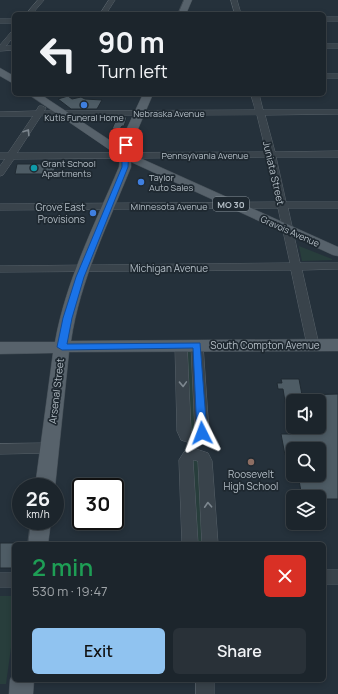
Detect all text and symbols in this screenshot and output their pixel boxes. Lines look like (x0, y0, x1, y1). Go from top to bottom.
text: 90 m (98, 23, 165, 61)
icon: left (32, 28, 84, 80)
text: Turn left (98, 59, 168, 83)
marker: Kutis Funeral Home (79, 100, 89, 110)
street label: Nebraska Avenue (133, 107, 205, 120)
place label: Kutis Funeral Home (44, 111, 124, 124)
pin (109, 128, 143, 162)
one-way arrow (22, 129, 30, 136)
icon: arrive (115, 134, 137, 156)
street label: Juniata Street (260, 140, 288, 206)
street label: Pennsylvania Avenue (162, 149, 248, 162)
place label: Grant School Apartments (42, 157, 96, 180)
marker: Grant School Apartments (29, 163, 39, 173)
place label: Taylor Auto Sales (149, 171, 194, 194)
marker: Taylor Auto Sales (136, 177, 146, 187)
road number: MO 30 (213, 197, 249, 211)
place label: Grove East Provisions (35, 200, 85, 226)
street label: Minnesota Avenue (131, 200, 207, 213)
marker: Grove East Provisions (88, 208, 98, 218)
street label: Gravois Avenue (258, 212, 322, 250)
street label: Michigan Avenue (130, 261, 208, 275)
street label: South Compton Avenue (210, 338, 320, 352)
street label: Arsenal Street (45, 357, 67, 425)
one-way arrow (178, 381, 187, 387)
map controls (286, 394, 326, 530)
button: sound (286, 394, 326, 434)
position arrow (181, 412, 223, 454)
button: search (286, 442, 326, 482)
marker: Roosevelt High School (246, 457, 256, 467)
place label: Roosevelt High School (224, 467, 278, 493)
speed limit sign: 30 (72, 478, 124, 530)
text: 26 (26, 485, 50, 512)
button: layers (286, 490, 326, 530)
one-way arrow (203, 502, 212, 508)
text: km/h (26, 507, 50, 521)
text: 2 min (32, 550, 93, 583)
button: close (264, 555, 306, 597)
text: 530 m · 19:47 (32, 582, 108, 600)
button: Exit (32, 628, 165, 674)
button: Share (173, 628, 306, 674)

